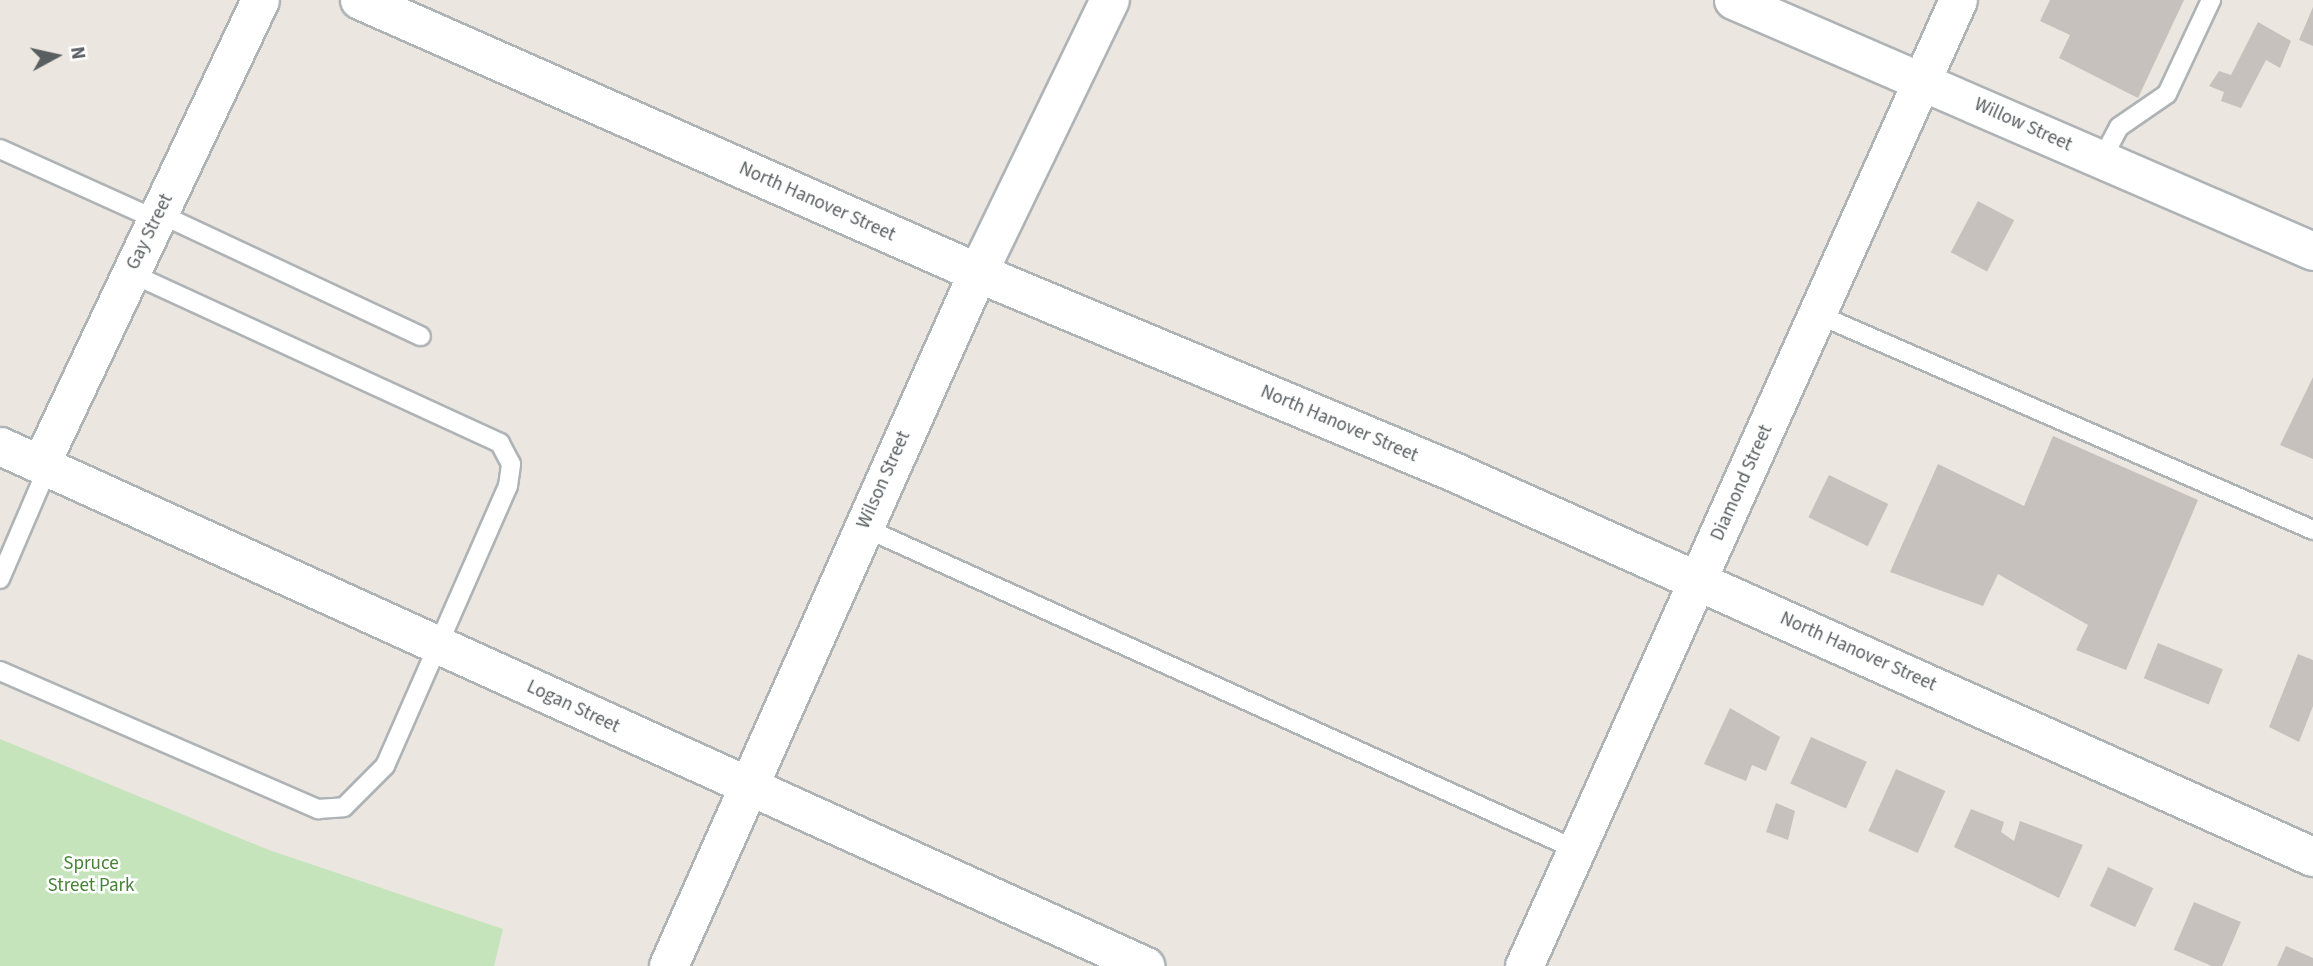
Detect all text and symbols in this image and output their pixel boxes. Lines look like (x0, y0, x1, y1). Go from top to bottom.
north arrow (21, 21, 91, 91)
text: N (63, 45, 92, 61)
street label: Willow Street (1971, 93, 2075, 157)
street label: North Hanover Street (735, 157, 899, 247)
street label: Gay Street (122, 190, 178, 274)
street label: North Hanover Street (1257, 381, 1421, 467)
street label: Diamond Street (1706, 422, 1778, 544)
street label: Wilson Street (852, 428, 916, 532)
street label: North Hanover Street (1776, 607, 1940, 697)
street label: Logan Street (523, 676, 623, 738)
park label: Spruce Street Park (48, 853, 134, 897)

